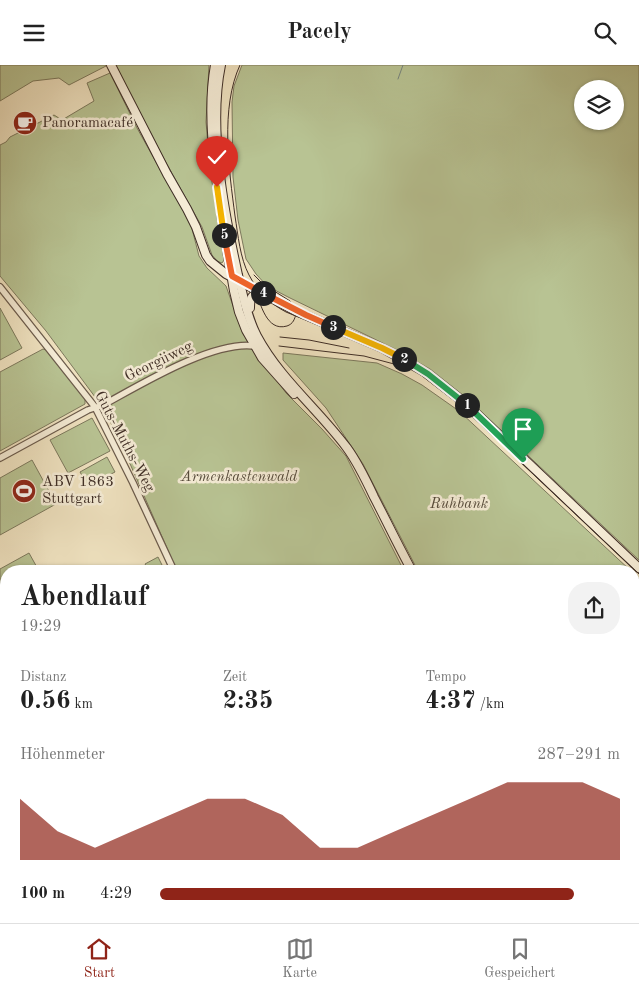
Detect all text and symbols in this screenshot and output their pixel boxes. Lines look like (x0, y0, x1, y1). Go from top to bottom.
icon: menu (20, 19, 48, 47)
icon: search (591, 19, 619, 47)
text: Pacely (287, 21, 352, 43)
map controls (574, 80, 624, 130)
button: layers (574, 80, 624, 130)
cafe icon: Panoramacafé (12, 110, 38, 136)
place label: Panoramacafé (42, 116, 133, 131)
pin (196, 136, 238, 187)
icon: check (203, 143, 231, 171)
pin: 5 (212, 223, 236, 247)
text: 5 (220, 228, 229, 242)
pin: 4 (250, 281, 276, 305)
text: 4 (259, 286, 268, 300)
pin: 3 (320, 315, 346, 339)
text: 3 (329, 320, 338, 334)
street label: Georgiiweg (123, 339, 195, 385)
pin: 2 (392, 347, 416, 371)
text: 2 (400, 352, 409, 366)
street label: Guts-Muths-Weg (91, 389, 157, 495)
pin: 1 (454, 393, 480, 417)
text: 1 (463, 398, 472, 412)
pin (502, 408, 544, 459)
icon: arrive (509, 415, 537, 443)
park label: Armenkastenwald (180, 470, 298, 485)
place label: ABV 1863 Stuttgart (42, 475, 114, 507)
sports icon: ABV 1863 Stuttgart (11, 478, 37, 504)
park label: Ruhbank (429, 497, 488, 512)
button: share (568, 582, 620, 634)
text: Abendlauf (20, 584, 148, 612)
text: 19:29 (20, 619, 62, 635)
text: Distanz (20, 670, 66, 684)
text: Zeit (223, 670, 247, 684)
text: Tempo (425, 670, 466, 684)
text: 0.56 (20, 689, 71, 714)
text: 2:35 (223, 689, 273, 714)
text: 4:37 (425, 689, 476, 714)
text: km (71, 697, 93, 711)
text: /km (476, 697, 504, 711)
text: Höhenmeter (20, 747, 105, 763)
text: 287–291 m (537, 747, 620, 763)
text: 100 m (20, 886, 65, 902)
text: 4:29 (100, 886, 132, 902)
tab: Start (84, 935, 115, 982)
tab: Karte (282, 935, 317, 982)
tab: Gespeichert (484, 935, 555, 982)

